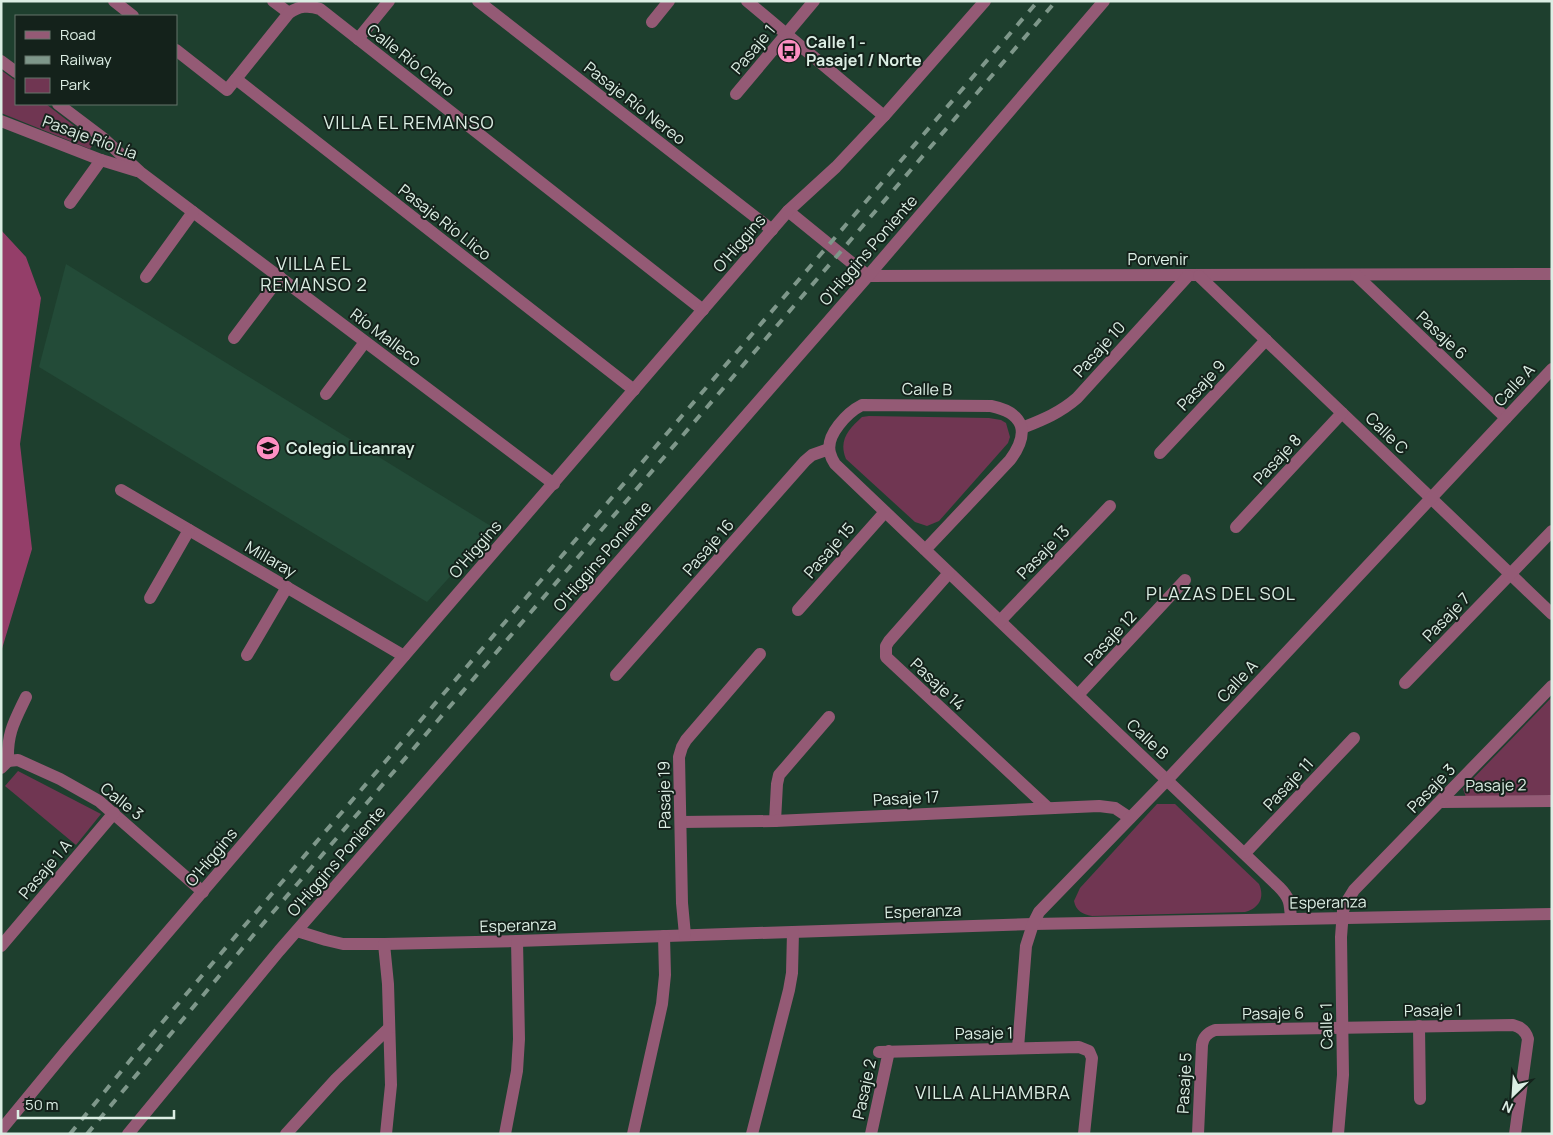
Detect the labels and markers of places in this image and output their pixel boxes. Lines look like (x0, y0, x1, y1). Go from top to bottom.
place label: Calle 1 - Pasaje1 / Norte (806, 31, 922, 71)
bus stop icon: Calle 1 - Pasaje1 / Norte (776, 38, 802, 64)
school or university icon: Colegio Licanray (255, 435, 281, 461)
place label: Colegio Licanray (286, 437, 414, 459)

